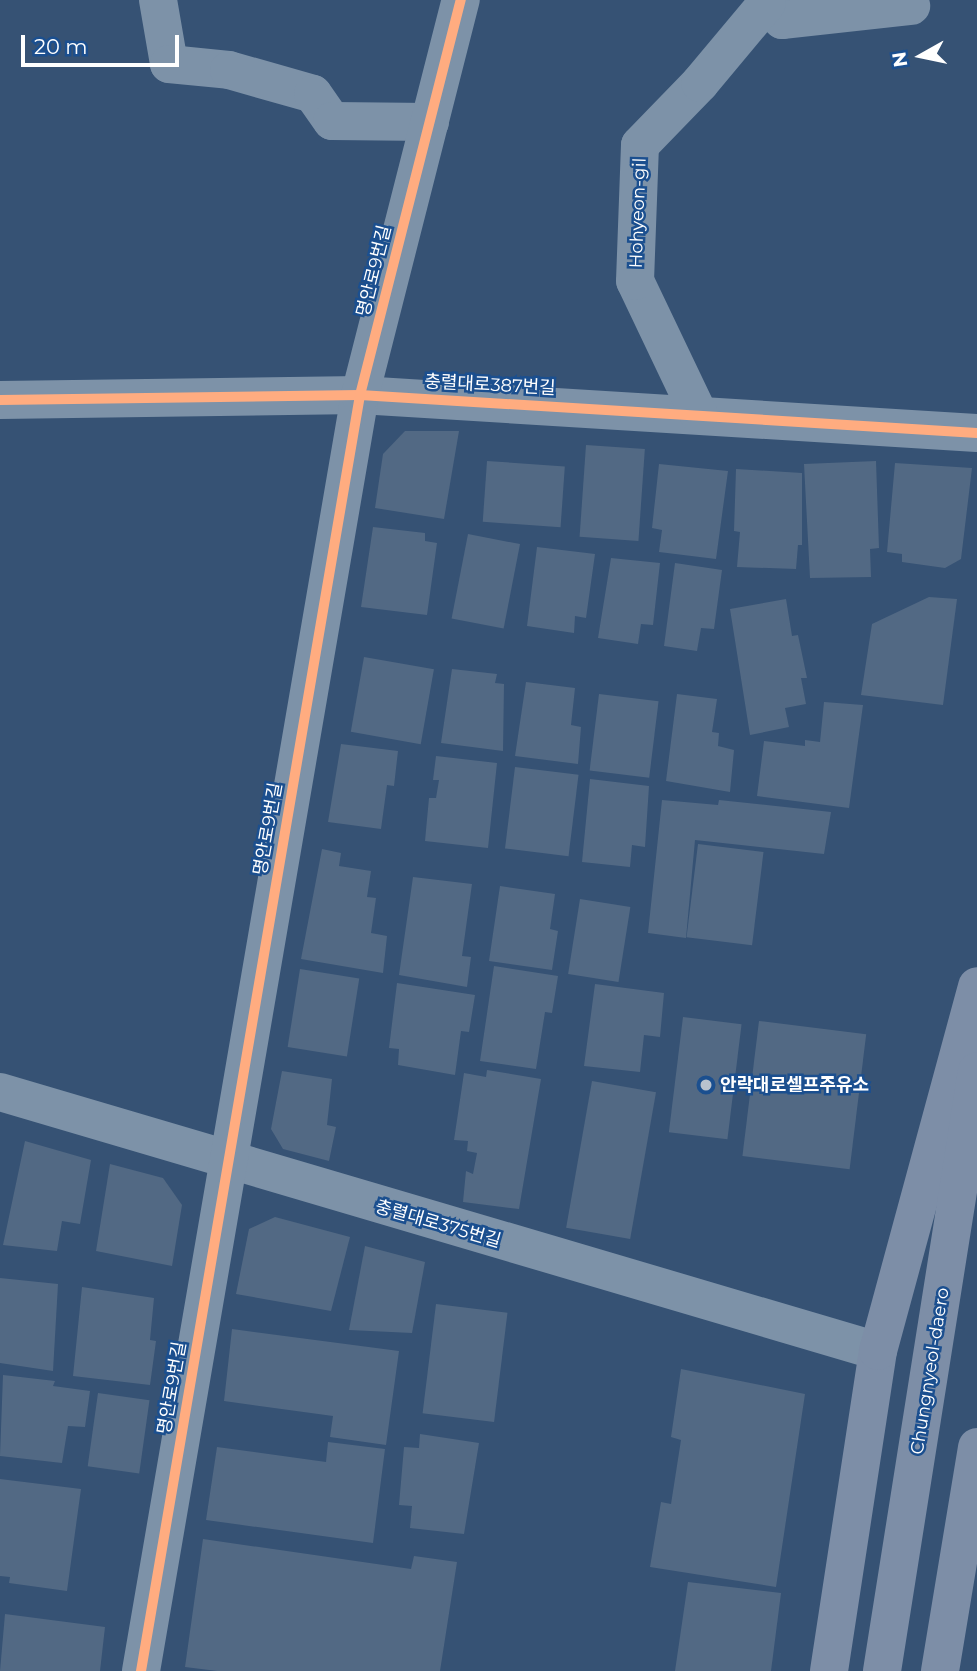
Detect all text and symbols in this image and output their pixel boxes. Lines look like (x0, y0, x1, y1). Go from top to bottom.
scale bar (24, 21, 182, 65)
north arrow (886, 21, 956, 91)
text: 20 m (34, 34, 88, 59)
text: N (887, 50, 912, 69)
street label: Hohyeon-gil (625, 157, 651, 269)
street label: 명안로9번길 (352, 223, 396, 319)
street label: 충렬대로387번길 (424, 371, 556, 399)
street label: 명안로9번길 (249, 781, 287, 877)
place label: 안락대로셀프주유소 (720, 1074, 869, 1096)
marker: 안락대로셀프주유소 (698, 1077, 714, 1093)
street label: 충렬대로375번길 (373, 1196, 503, 1252)
street label: Chungnyeol-daero (906, 1286, 954, 1456)
street label: 명안로9번길 (153, 1340, 191, 1436)

